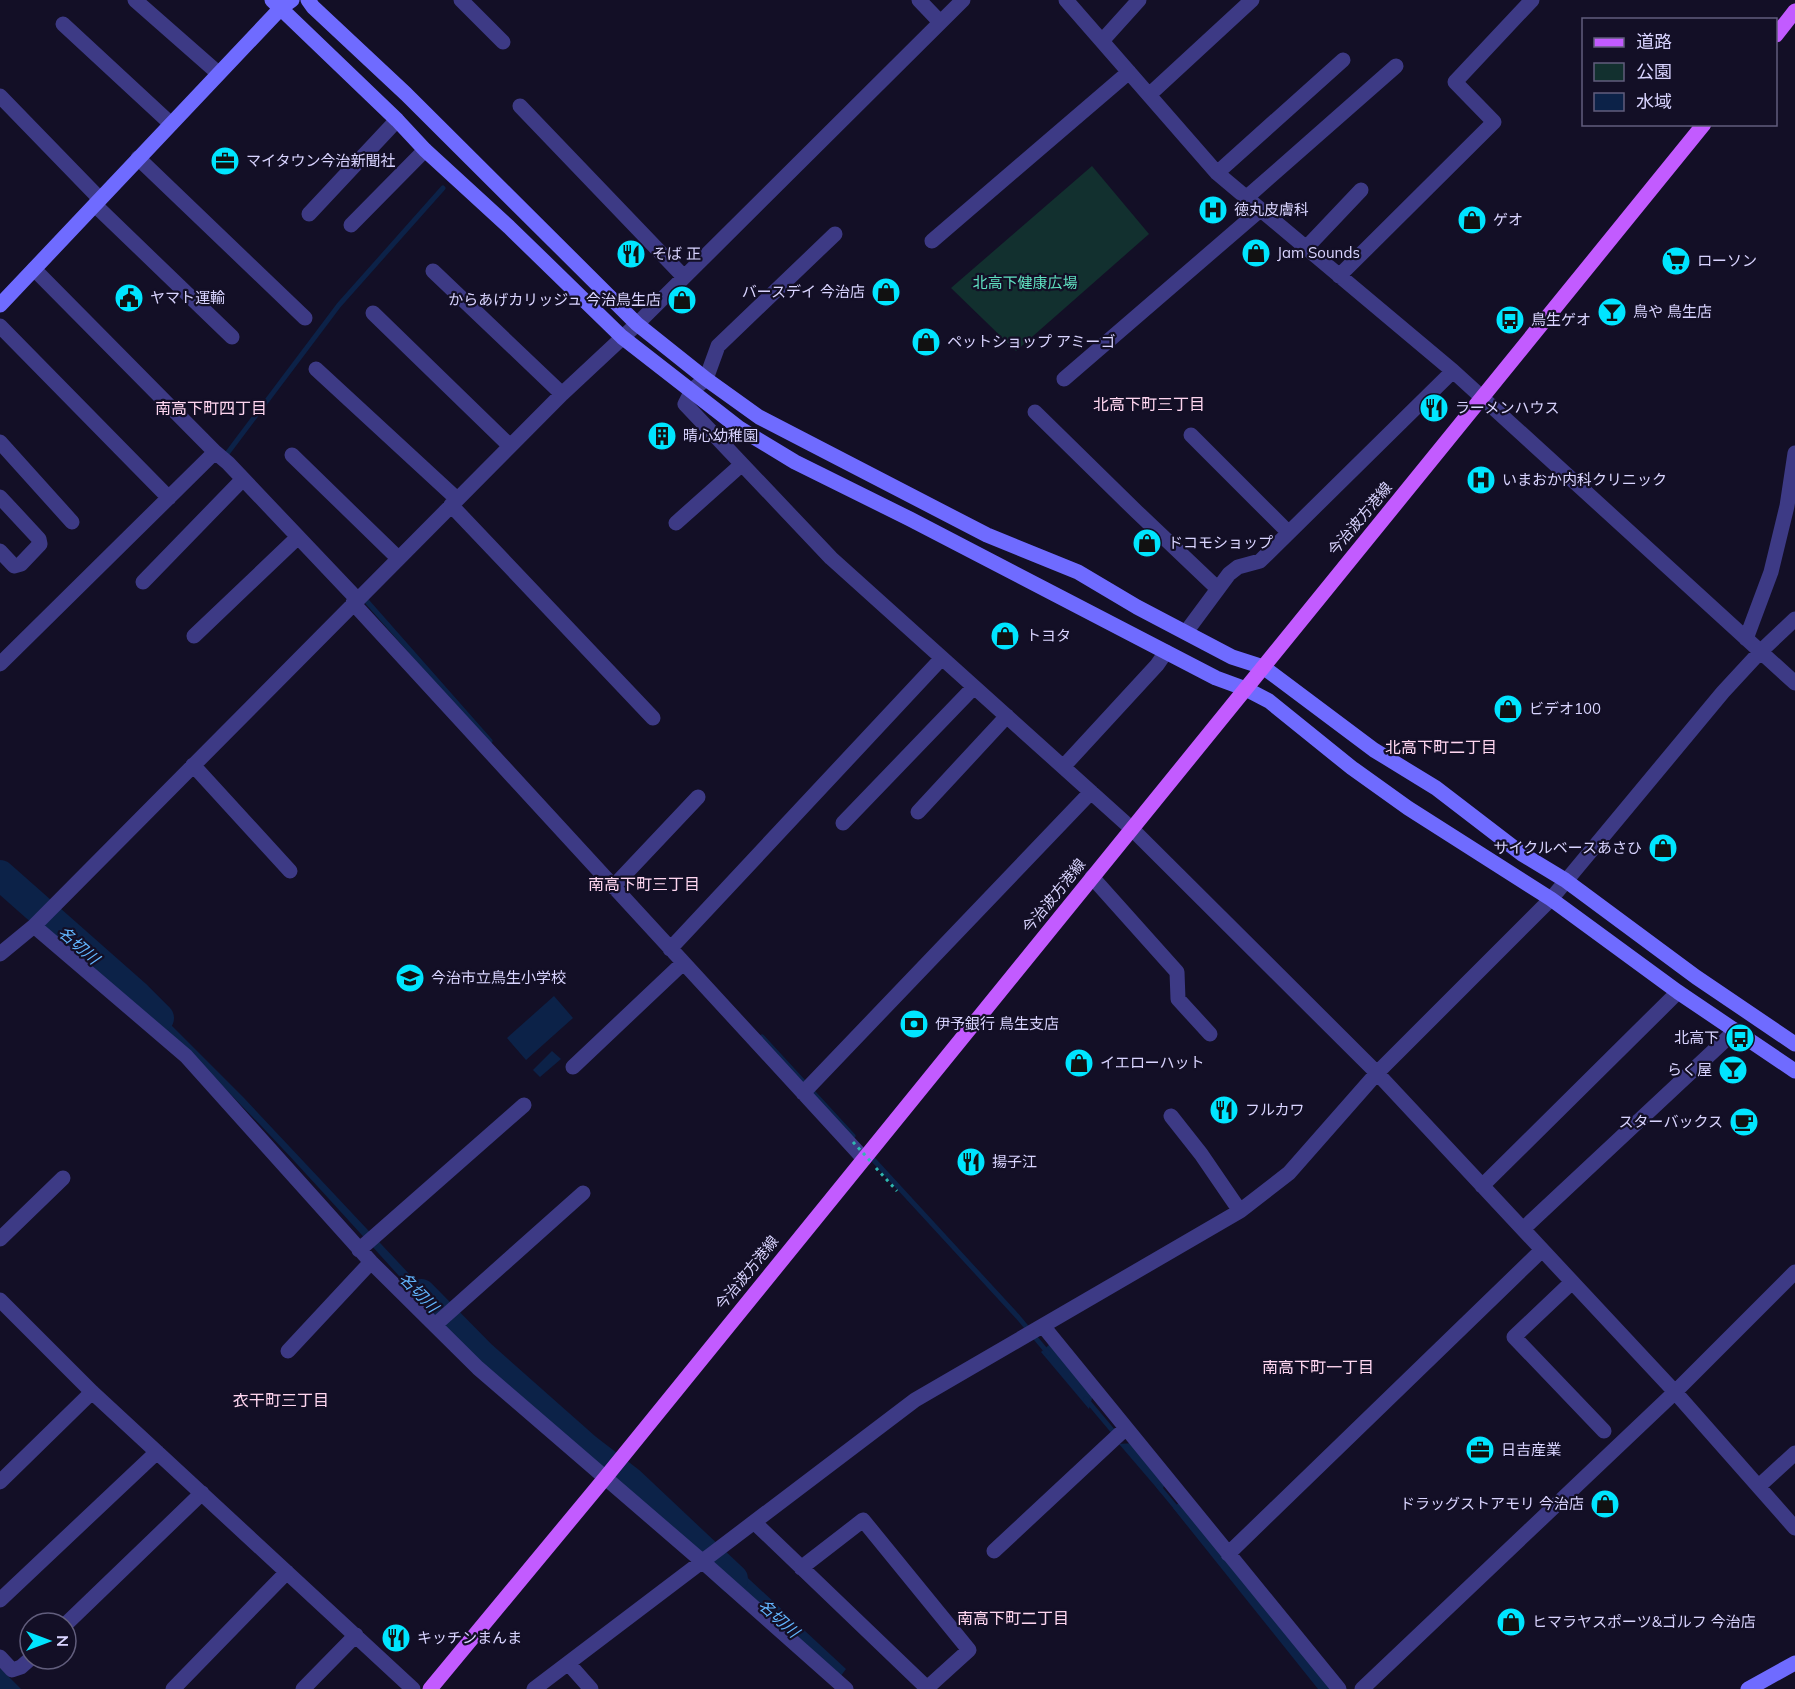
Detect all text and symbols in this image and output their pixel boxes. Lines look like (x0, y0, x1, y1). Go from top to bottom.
legend (1582, 18, 1777, 126)
text: 道路 (1636, 30, 1672, 53)
text: 公園 (1636, 60, 1672, 83)
text: 水域 (1636, 90, 1672, 113)
office icon: マイタウン今治新聞社 (209, 145, 241, 177)
place label: マイタウン今治新聞社 (246, 151, 395, 170)
hospital icon: 徳丸皮膚科 (1197, 194, 1229, 226)
place label: 徳丸皮膚科 (1234, 200, 1309, 219)
shop icon: ゲオ (1456, 204, 1488, 236)
place label: ゲオ (1493, 210, 1523, 229)
shop icon: Jam Sounds (1240, 237, 1272, 269)
restaurant icon: そば 正 (615, 238, 647, 270)
place label: Jam Sounds (1277, 243, 1360, 262)
place label: そば 正 (652, 244, 701, 263)
supermarket icon: ローソン (1660, 245, 1692, 277)
place label: ローソン (1697, 251, 1757, 270)
park label: 北高下健康広場 (972, 273, 1078, 292)
shop icon: バースデイ 今治店 (870, 276, 902, 308)
public building icon: ヤマト運輸 (113, 282, 145, 314)
place label: バースデイ 今治店 (742, 282, 865, 301)
shop icon: からあげカリッジュ 今治鳥生店 (666, 284, 698, 316)
place label: ヤマト運輸 (150, 288, 225, 307)
place label: からあげカリッジュ 今治鳥生店 (448, 290, 661, 309)
bar icon: 鳥や 鳥生店 (1596, 296, 1628, 328)
place label: 鳥や 鳥生店 (1633, 302, 1712, 321)
bus stop icon: 鳥生ゲオ (1494, 304, 1526, 336)
place label: 鳥生ゲオ (1531, 310, 1591, 329)
shop icon: ペットショップ アミーゴ (910, 326, 942, 358)
place label: ペットショップ アミーゴ (947, 332, 1116, 351)
restaurant icon: ラーメンハウス (1418, 392, 1450, 424)
district label: 北高下町三丁目 (1093, 394, 1205, 414)
district label: 南高下町四丁目 (155, 398, 267, 418)
place label: ラーメンハウス (1455, 398, 1559, 417)
building icon: 晴心幼稚園 (646, 420, 678, 452)
place label: 晴心幼稚園 (683, 426, 758, 445)
hospital icon: いまおか内科クリニック (1465, 464, 1497, 496)
place label: いまおか内科クリニック (1502, 470, 1667, 489)
street label: 今治波方港線 (1323, 478, 1396, 559)
shop icon: ドコモショップ (1131, 527, 1163, 559)
place label: ドコモショップ (1168, 533, 1273, 552)
shop icon: トヨタ (989, 620, 1021, 652)
place label: トヨタ (1026, 626, 1071, 645)
shop icon: ビデオ100 (1492, 693, 1524, 725)
place label: ビデオ100 (1529, 699, 1601, 718)
district label: 北高下町二丁目 (1385, 737, 1497, 757)
shop icon: サイクルベースあさひ (1647, 832, 1679, 864)
place label: サイクルベースあさひ (1493, 838, 1642, 857)
street label: 今治波方港線 (1018, 855, 1089, 937)
district label: 南高下町三丁目 (588, 874, 700, 894)
water label: 名切川 (54, 922, 105, 970)
school or university icon: 今治市立鳥生小学校 (394, 962, 426, 994)
place label: 今治市立鳥生小学校 (431, 968, 566, 987)
bank icon: 伊予銀行 鳥生支店 (898, 1008, 930, 1040)
place label: 伊予銀行 鳥生支店 (935, 1014, 1059, 1033)
bus stop icon: 北高下 (1724, 1022, 1756, 1054)
place label: 北高下 (1674, 1028, 1719, 1047)
shop icon: イエローハット (1063, 1047, 1095, 1079)
place label: イエローハット (1100, 1053, 1205, 1072)
bar icon: らく屋 (1717, 1054, 1749, 1086)
place label: らく屋 (1667, 1060, 1712, 1079)
restaurant icon: フルカワ (1208, 1094, 1240, 1126)
place label: フルカワ (1245, 1100, 1305, 1119)
cafe icon: スターバックス (1728, 1106, 1760, 1138)
place label: スターバックス (1619, 1112, 1723, 1131)
restaurant icon: 揚子江 (955, 1146, 987, 1178)
place label: 揚子江 (992, 1152, 1037, 1171)
street label: 今治波方港線 (711, 1232, 782, 1314)
water label: 名切川 (395, 1268, 444, 1318)
district label: 南高下町一丁目 (1262, 1357, 1374, 1377)
district label: 衣干町三丁目 (233, 1390, 329, 1410)
office icon: 日吉産業 (1464, 1434, 1496, 1466)
place label: 日吉産業 (1501, 1440, 1561, 1459)
shop icon: ドラッグストアモリ 今治店 (1589, 1488, 1621, 1520)
place label: ドラッグストアモリ 今治店 (1400, 1494, 1584, 1513)
water label: 名切川 (754, 1595, 805, 1643)
shop icon: ヒマラヤスポーツ&ゴルフ 今治店 (1495, 1606, 1527, 1638)
district label: 南高下町二丁目 (957, 1608, 1069, 1628)
north arrow (18, 1611, 78, 1671)
place label: ヒマラヤスポーツ&ゴルフ 今治店 (1532, 1612, 1756, 1631)
restaurant icon: キッチンまんま (380, 1622, 412, 1654)
place label: キッチンまんま (417, 1628, 522, 1647)
text: N (53, 1635, 73, 1647)

